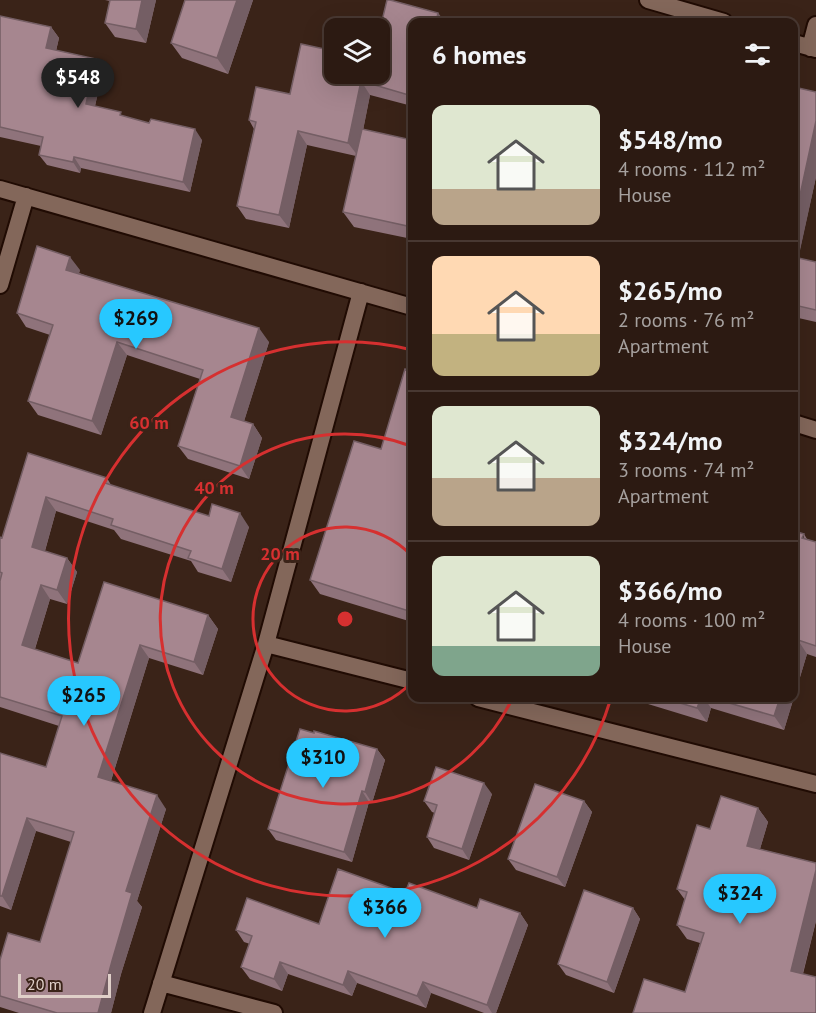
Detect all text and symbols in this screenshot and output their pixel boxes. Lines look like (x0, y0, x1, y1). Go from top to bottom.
map controls (324, 18, 390, 84)
button: layers (324, 18, 390, 84)
text: 6 homes (432, 38, 527, 71)
icon: filters (741, 38, 774, 71)
pin: $548 (42, 58, 114, 109)
text: $548 (55, 64, 101, 90)
text: $548/mo (618, 123, 722, 156)
icon: home (480, 129, 552, 201)
text: 4 rooms · 112 m² (618, 156, 765, 182)
text: House (618, 182, 672, 208)
text: $265/mo (618, 274, 722, 307)
icon: home (480, 280, 552, 352)
pin: $269 (100, 299, 172, 350)
text: $269 (113, 305, 159, 331)
text: 2 rooms · 76 m² (618, 307, 754, 333)
text: Apartment (618, 333, 709, 359)
text: 60 m (129, 411, 169, 434)
text: $324/mo (618, 424, 722, 457)
icon: home (480, 430, 552, 502)
text: 3 rooms · 74 m² (618, 457, 754, 483)
text: 40 m (194, 476, 234, 499)
text: Apartment (618, 483, 709, 509)
text: 20 m (260, 542, 300, 565)
text: $366/mo (618, 574, 722, 607)
icon: home (480, 580, 552, 652)
text: 4 rooms · 100 m² (618, 607, 765, 633)
centre of rings (335, 609, 355, 629)
text: House (618, 633, 672, 659)
pin: $265 (48, 676, 120, 727)
text: $265 (61, 682, 107, 708)
pin: $310 (287, 738, 359, 789)
text: $310 (300, 744, 346, 770)
pin: $324 (704, 874, 776, 925)
text: $324 (717, 880, 763, 906)
pin: $366 (349, 888, 421, 939)
text: $366 (362, 894, 408, 920)
scale bar (18, 971, 111, 998)
text: 20 m (27, 974, 62, 994)

